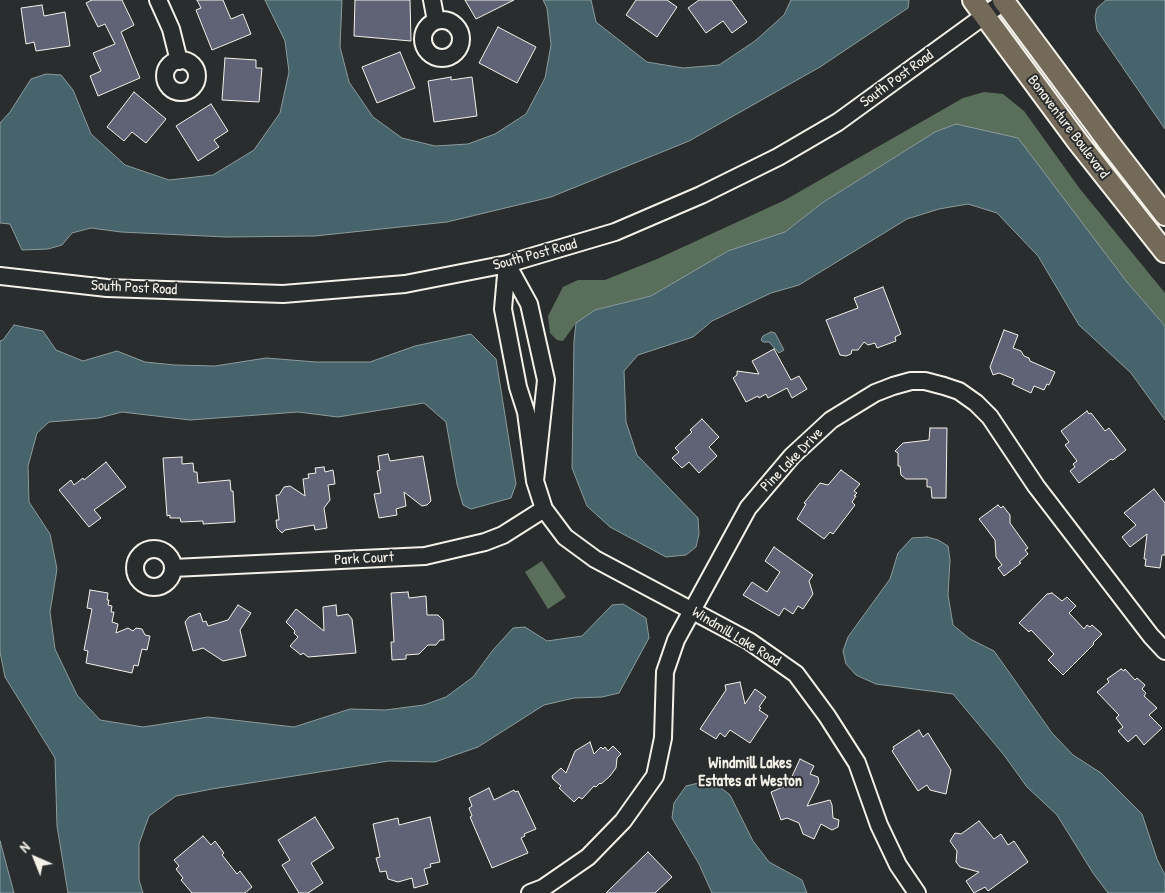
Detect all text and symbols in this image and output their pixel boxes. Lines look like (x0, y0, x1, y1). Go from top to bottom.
street label: South Post Road (857, 46, 937, 112)
street label: Bonaventure Boulevard (1023, 72, 1113, 182)
street label: South Post Road (491, 235, 579, 275)
street label: South Post Road (91, 277, 177, 299)
street label: Pine Lake Drive (757, 424, 827, 496)
street label: Park Court (334, 548, 394, 570)
street label: Windmill Lake Road (688, 603, 784, 671)
district label: Windmill Lakes Estates at Weston (698, 754, 802, 792)
north arrow (10, 833, 60, 883)
text: N (15, 837, 34, 856)

